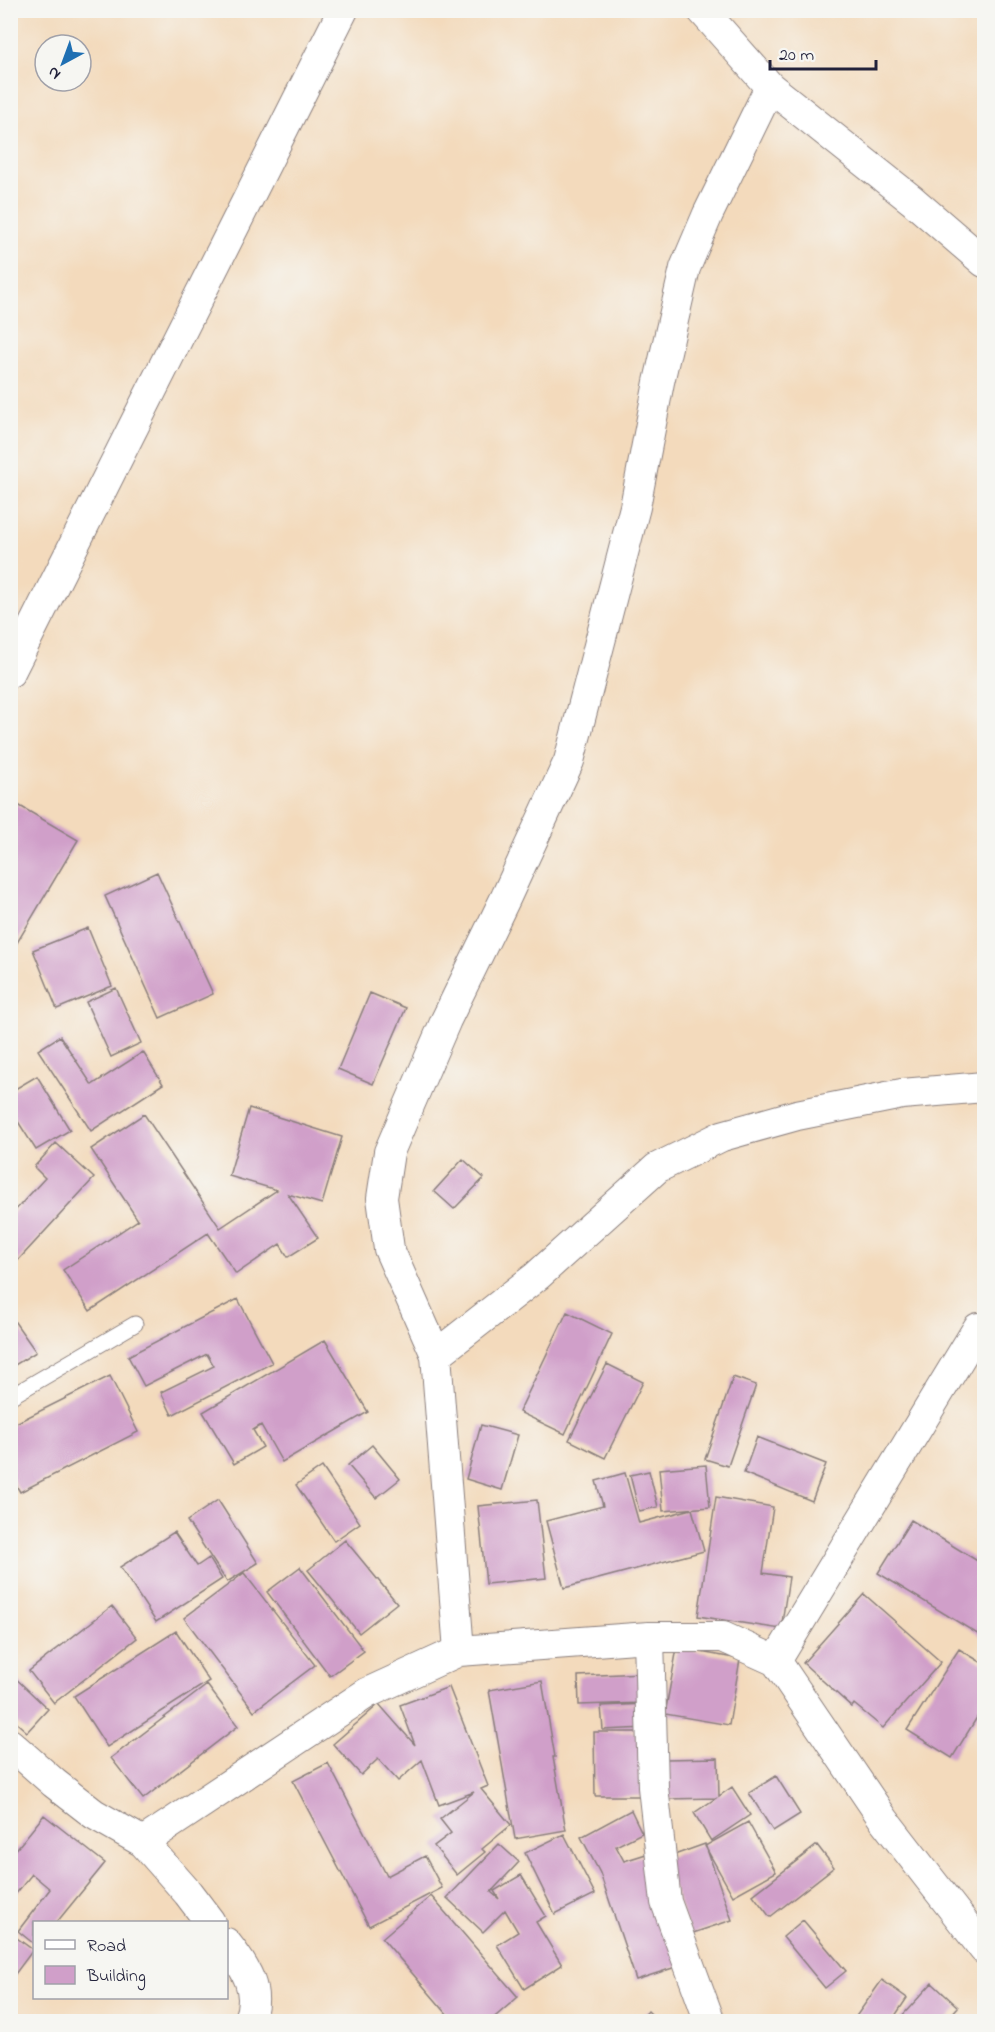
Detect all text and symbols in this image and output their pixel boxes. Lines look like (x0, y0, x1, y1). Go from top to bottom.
north arrow (33, 33, 93, 93)
scale bar (770, 33, 876, 71)
text: 20 m (779, 43, 814, 69)
text: N (42, 60, 66, 85)
legend (33, 1921, 228, 1999)
text: Road (87, 1934, 126, 1960)
text: Building (86, 1964, 146, 1991)

